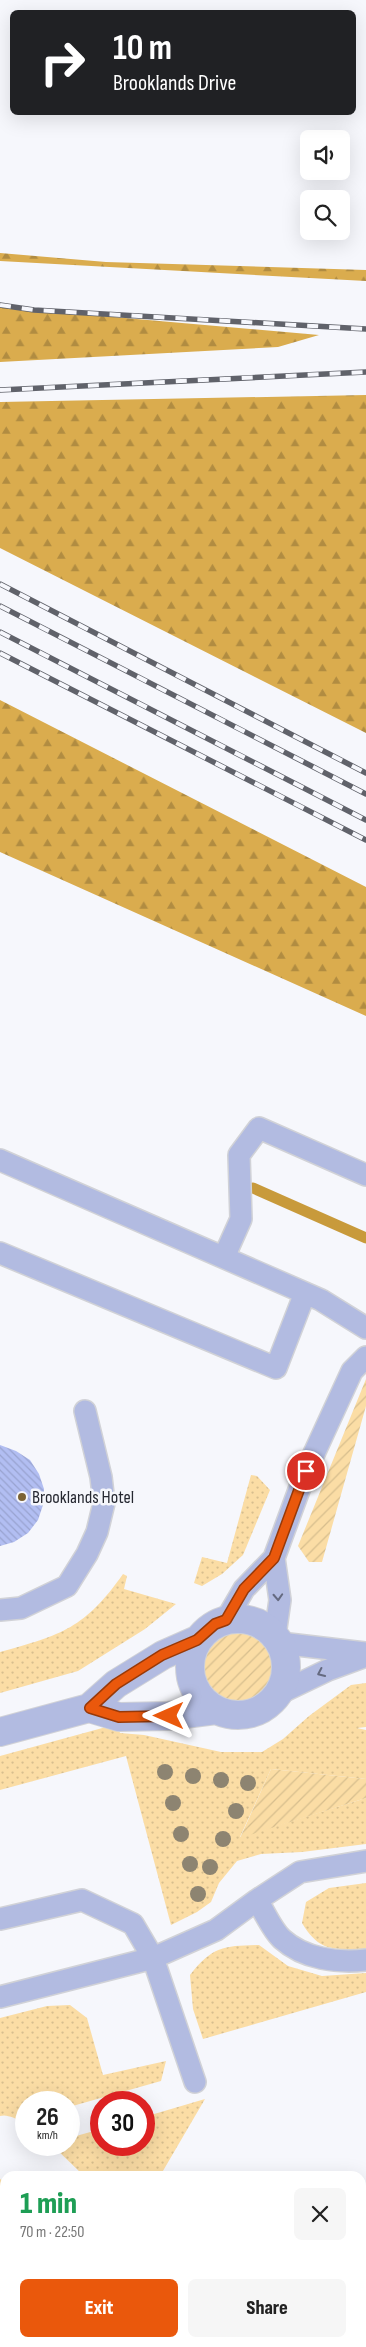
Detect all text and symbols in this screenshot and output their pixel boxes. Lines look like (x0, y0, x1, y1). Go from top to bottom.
text: 10 m (113, 27, 172, 70)
icon: right (30, 30, 95, 95)
text: Brooklands Drive (113, 70, 236, 97)
map controls (300, 130, 350, 240)
button: sound (300, 130, 350, 180)
button: search (300, 190, 350, 240)
pin (285, 1450, 327, 1492)
icon: arrive (292, 1457, 320, 1485)
place label: Brooklands Hotel (32, 1487, 134, 1508)
marker: Brooklands Hotel (16, 1491, 28, 1503)
one-way arrow (273, 1593, 284, 1601)
one-way arrow (317, 1667, 326, 1678)
position arrow (142, 1689, 194, 1741)
speed limit sign: 30 (90, 2091, 155, 2156)
text: 26 (36, 2102, 59, 2133)
text: km/h (37, 2128, 58, 2143)
text: 1 min (20, 2186, 77, 2222)
button: close (294, 2188, 346, 2240)
text: 70 m · 22:50 (20, 2223, 84, 2242)
button: Exit (20, 2279, 178, 2337)
button: Share (188, 2279, 346, 2337)

